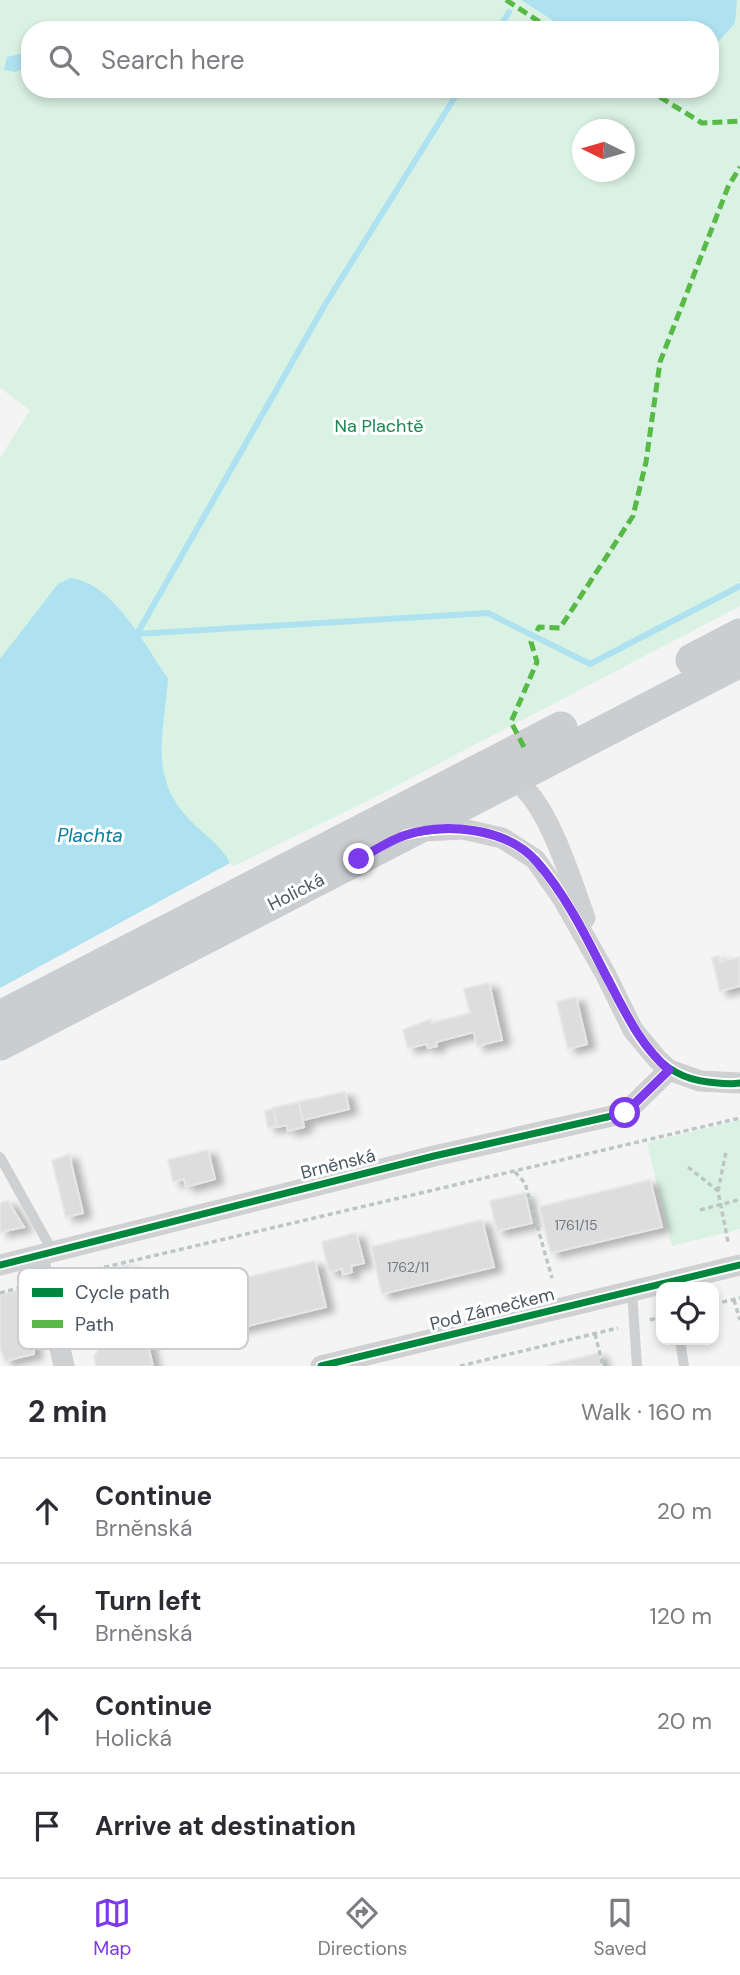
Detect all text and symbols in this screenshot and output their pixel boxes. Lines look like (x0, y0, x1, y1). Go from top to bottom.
search box (21, 21, 719, 98)
icon: search (45, 41, 83, 79)
text: Search here (101, 43, 244, 77)
north arrow (572, 119, 635, 182)
park label: Na Plachtě (335, 414, 423, 438)
water label: Plachta (57, 823, 123, 848)
route end (343, 843, 374, 874)
street label: Holická (264, 868, 328, 916)
route start (609, 1097, 640, 1128)
street label: Brněnská (298, 1143, 378, 1185)
house number: 1761/15 (554, 1216, 598, 1234)
house number: 1762/11 (387, 1258, 429, 1276)
legend (18, 1268, 248, 1349)
text: Cycle path (75, 1280, 170, 1305)
street label: Pod Zámečkem (427, 1282, 557, 1336)
map controls (656, 1282, 719, 1345)
button: locate (656, 1282, 719, 1345)
text: Path (75, 1312, 114, 1337)
text: 2 min (28, 1392, 107, 1431)
text: Walk · 160 m (581, 1397, 712, 1427)
text: Continue (95, 1479, 212, 1513)
icon: ahead (28, 1492, 66, 1530)
text: 20 m (657, 1496, 712, 1526)
text: Brněnská (95, 1513, 192, 1543)
text: Turn left (95, 1584, 202, 1618)
icon: left (28, 1597, 66, 1635)
text: 120 m (649, 1601, 712, 1631)
text: Brněnská (95, 1618, 192, 1648)
text: Continue (95, 1689, 212, 1723)
icon: ahead (28, 1702, 66, 1740)
text: 20 m (657, 1706, 712, 1736)
text: Holická (95, 1723, 172, 1753)
icon: arrive (28, 1807, 66, 1845)
text: Arrive at destination (95, 1809, 356, 1843)
tab: Map (93, 1894, 131, 1961)
tab: Directions (318, 1894, 407, 1961)
tab: Saved (594, 1894, 647, 1961)

